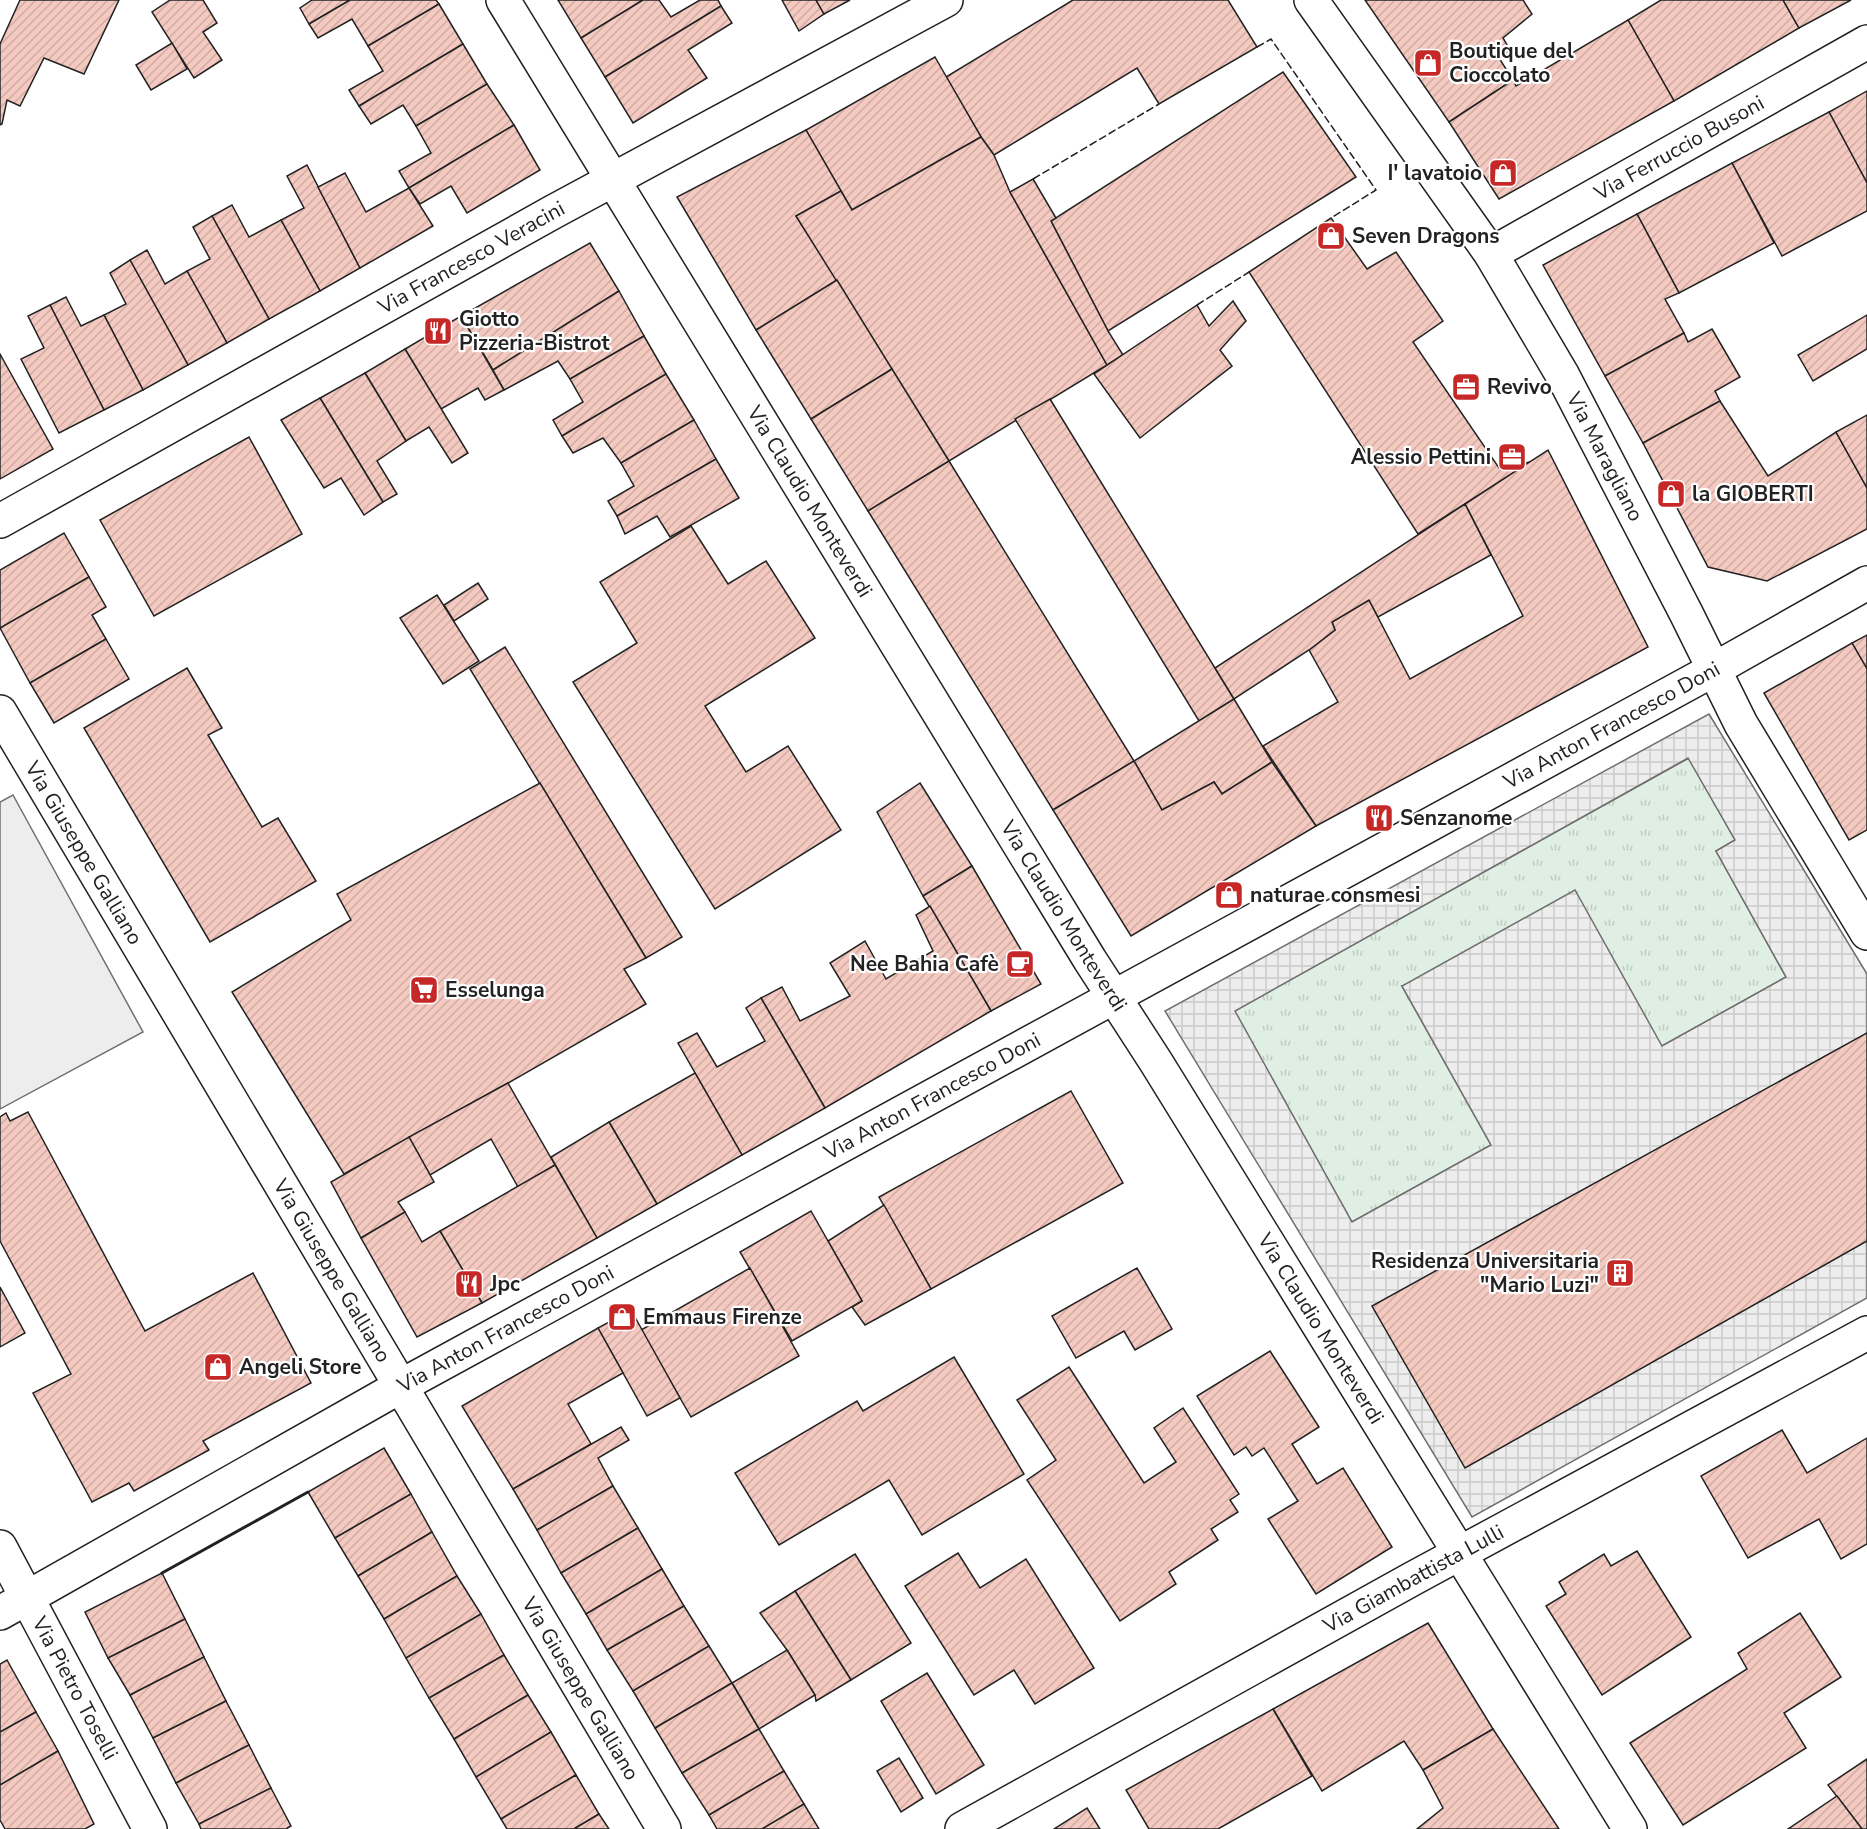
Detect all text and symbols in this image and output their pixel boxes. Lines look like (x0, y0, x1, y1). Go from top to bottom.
place label: Boutique del Cioccolato (1449, 37, 1574, 89)
shop icon: Boutique del Cioccolato (1412, 47, 1444, 79)
street label: Via Ferruccio Busoni (1588, 89, 1769, 207)
shop icon: I' lavatoio (1487, 157, 1519, 189)
place label: I' lavatoio (1387, 159, 1482, 187)
street label: Via Francesco Veracini (372, 194, 570, 321)
shop icon: Seven Dragons (1315, 220, 1347, 252)
place label: Seven Dragons (1352, 222, 1500, 250)
place label: Giotto Pizzeria-Bistrot (459, 305, 610, 357)
restaurant icon: Giotto Pizzeria-Bistrot (422, 315, 454, 347)
office icon: Revivo (1450, 371, 1482, 403)
place label: Revivo (1487, 373, 1552, 401)
street label: Via Maragliano (1559, 387, 1650, 526)
street label: Via Claudio Monteverdi (740, 400, 879, 603)
office icon: Alessio Pettini (1496, 441, 1528, 473)
place label: Alessio Pettini (1351, 443, 1491, 471)
shop icon: la GIOBERTI (1655, 478, 1687, 510)
place label: la GIOBERTI (1692, 480, 1814, 508)
street label: Via Anton Francesco Doni (1498, 655, 1725, 796)
street label: Via Giuseppe Galliano (18, 755, 149, 950)
restaurant icon: Senzanome (1363, 802, 1395, 834)
place label: Senzanome (1400, 804, 1512, 832)
street label: Via Claudio Monteverdi (994, 814, 1134, 1017)
shop icon: naturae consmesi (1213, 879, 1245, 911)
place label: naturae consmesi (1250, 881, 1420, 909)
cafe icon: Nee Bahia Cafè (1004, 948, 1036, 980)
place label: Nee Bahia Cafè (850, 950, 999, 978)
supermarket icon: Esselunga (408, 974, 440, 1006)
place label: Esselunga (445, 976, 545, 1004)
street label: Via Anton Francesco Doni (818, 1026, 1046, 1167)
street label: Via Giuseppe Galliano (266, 1173, 397, 1368)
street label: Via Claudio Monteverdi (1251, 1227, 1390, 1429)
place label: Residenza Universitaria "Mario Luzi" (1371, 1247, 1599, 1299)
building icon: Residenza Universitaria "Mario Luzi" (1604, 1257, 1636, 1289)
street label: Via Anton Francesco Doni (392, 1258, 619, 1400)
restaurant icon: Jpc (453, 1268, 485, 1300)
place label: Jpc (489, 1270, 520, 1298)
shop icon: Emmaus Firenze (606, 1301, 638, 1333)
place label: Emmaus Firenze (643, 1303, 802, 1331)
shop icon: Angeli Store (202, 1351, 234, 1383)
place label: Angeli Store (239, 1353, 361, 1381)
street label: Via Giambattista Lulli (1317, 1518, 1509, 1640)
street label: Via Giuseppe Galliano (515, 1591, 646, 1785)
street label: Via Pietro Toselli (25, 1611, 125, 1765)

